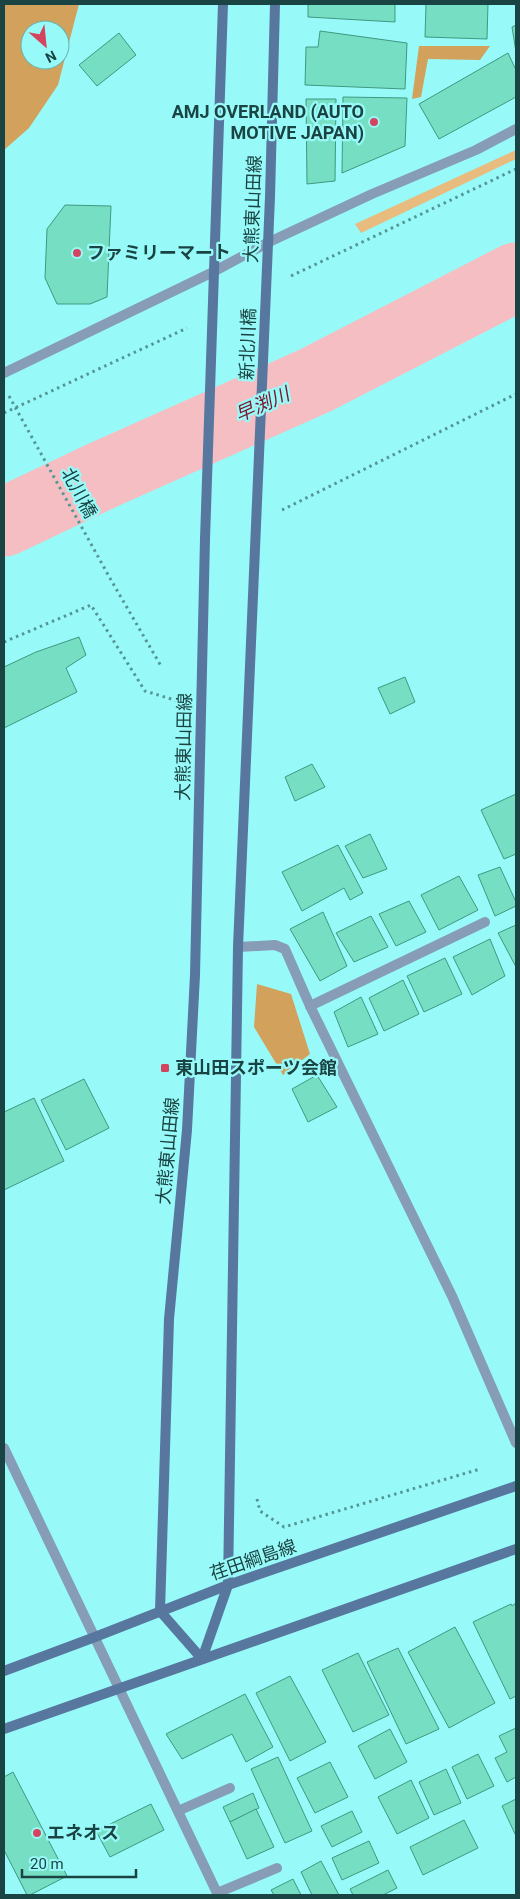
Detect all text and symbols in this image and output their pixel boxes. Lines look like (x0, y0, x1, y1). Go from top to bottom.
north arrow (20, 20, 70, 70)
text: N (43, 47, 59, 66)
place label: AMJ OVERLAND (AUTO MOTIVE JAPAN) (172, 101, 364, 144)
marker: AMJ OVERLAND (AUTO MOTIVE JAPAN) (368, 116, 380, 128)
street label: 大熊東山田線 (240, 155, 265, 263)
place label: ファミリーマート (87, 242, 231, 263)
marker: ファミリーマート (71, 247, 83, 259)
street label: 新北川橋 (236, 308, 259, 380)
water label: 早渕川 (231, 382, 295, 427)
street label: 北川橋 (57, 464, 101, 522)
street label: 大熊東山田線 (172, 693, 195, 801)
place label: 東山田スポーツ会館 (175, 1057, 337, 1078)
marker: 東山田スポーツ会館 (159, 1062, 171, 1074)
street label: 大熊東山田線 (152, 1096, 183, 1206)
street label: 荏田綱島線 (207, 1535, 299, 1584)
place label: エネオス (47, 1822, 119, 1843)
marker: エネオス (31, 1827, 43, 1839)
scale bar (22, 1846, 136, 1878)
text: 20 m (30, 1855, 64, 1873)

